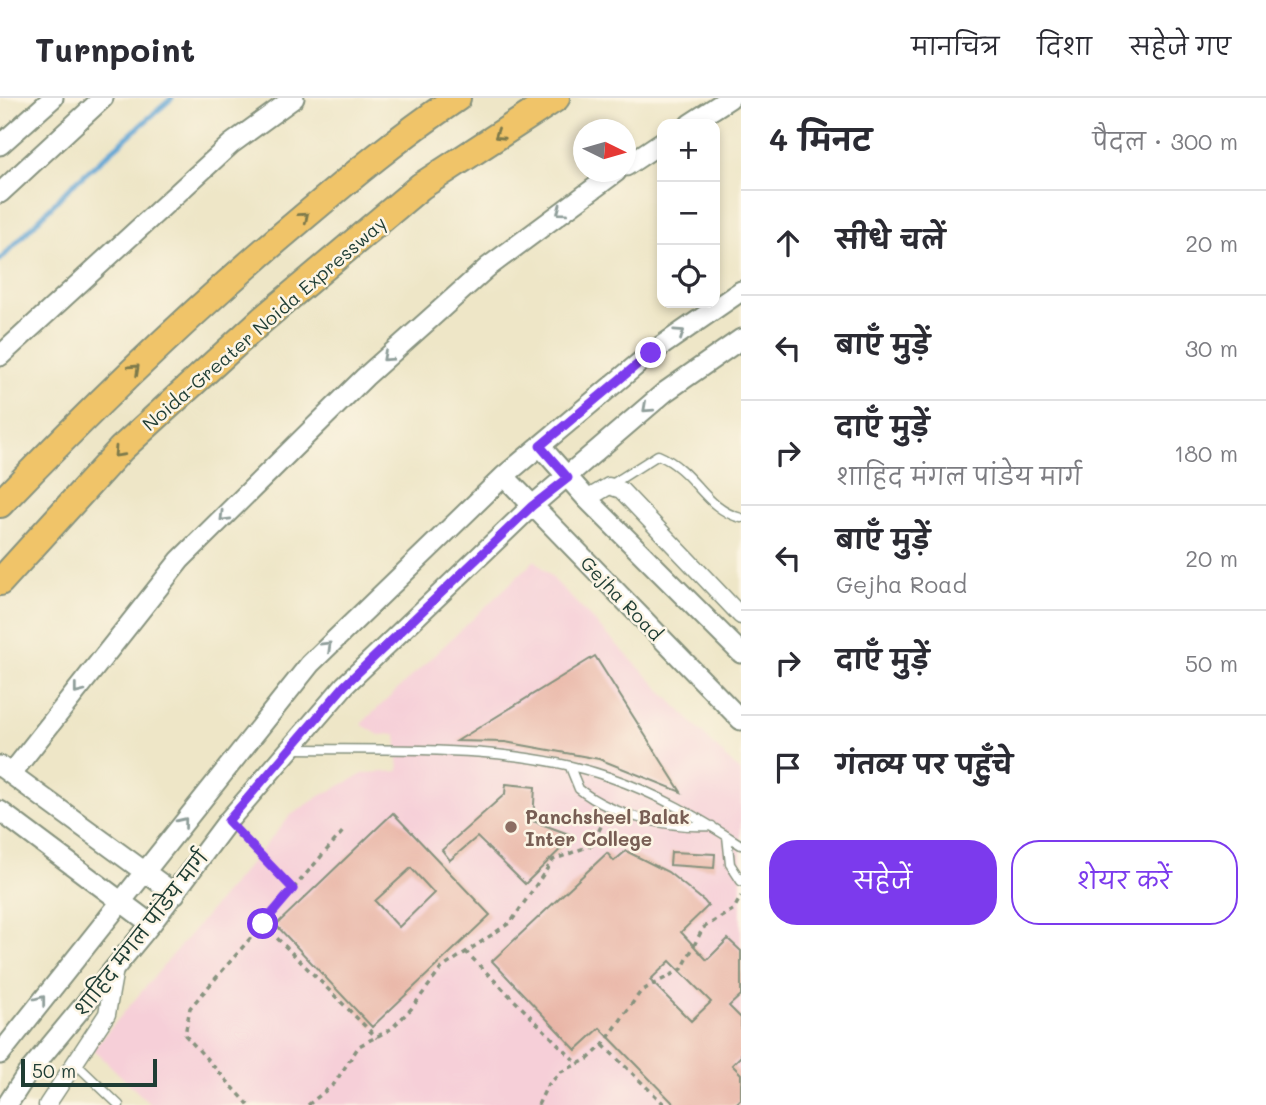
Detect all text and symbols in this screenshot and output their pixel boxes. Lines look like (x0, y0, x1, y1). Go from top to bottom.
text: Turnpoint (35, 27, 195, 70)
text: मानचित्र (911, 30, 999, 61)
text: दिशा (1037, 30, 1092, 61)
text: सहेजे गए (1130, 30, 1231, 61)
north arrow (573, 119, 636, 182)
map controls (657, 119, 720, 308)
button: + (657, 119, 720, 182)
text: 4 मिनट (769, 119, 872, 159)
text: पैदल · 300 m (1093, 126, 1238, 156)
one-way arrow (494, 127, 507, 140)
button: − (657, 182, 720, 245)
one-way arrow (556, 203, 569, 216)
street label: Noida-Greater Noida Expressway (137, 210, 391, 436)
one-way arrow (296, 213, 309, 225)
text: सीधे चलें (836, 222, 945, 256)
icon: ahead (769, 224, 807, 262)
text: 20 m (1185, 228, 1238, 258)
button: locate (657, 245, 720, 308)
text: बाएँ मुड़ें (836, 327, 930, 361)
one-way arrow (672, 329, 685, 341)
icon: left (769, 329, 807, 367)
text: 30 m (1185, 333, 1238, 363)
route end (635, 337, 666, 368)
one-way arrow (382, 349, 395, 362)
one-way arrow (127, 364, 140, 377)
one-way arrow (642, 400, 655, 412)
text: दाएँ मुड़ें (836, 409, 929, 443)
icon: right (769, 434, 807, 472)
text: 180 m (1174, 438, 1238, 468)
one-way arrow (114, 445, 127, 458)
text: शाहिद मंगल पांडेय मार्ग (836, 461, 1082, 491)
one-way arrow (219, 508, 232, 521)
text: बाएँ मुड़ें (836, 522, 930, 556)
icon: left (769, 539, 807, 577)
text: 20 m (1185, 543, 1238, 573)
street label: Gejha Road (575, 550, 669, 646)
text: Gejha Road (836, 569, 967, 599)
one-way arrow (319, 642, 332, 655)
text: दाएँ मुड़ें (836, 642, 929, 676)
icon: right (769, 644, 807, 682)
text: 50 m (1185, 648, 1238, 678)
one-way arrow (73, 683, 86, 695)
text: गंतव्य पर पहुँचे (836, 747, 1013, 781)
icon: arrive (769, 749, 807, 787)
place label: Panchsheel Balak Inter College (525, 804, 690, 851)
one-way arrow (174, 817, 187, 829)
marker: Panchsheel Balak Inter College (503, 819, 519, 835)
button: सहेजें (769, 840, 997, 925)
button: शेयर करें (1011, 840, 1238, 925)
street label: शाहिद मंगल पांडेय मार्ग (66, 842, 214, 1021)
route start (247, 908, 278, 939)
one-way arrow (33, 995, 46, 1008)
scale bar (21, 1056, 158, 1088)
text: 50 m (32, 1058, 76, 1083)

